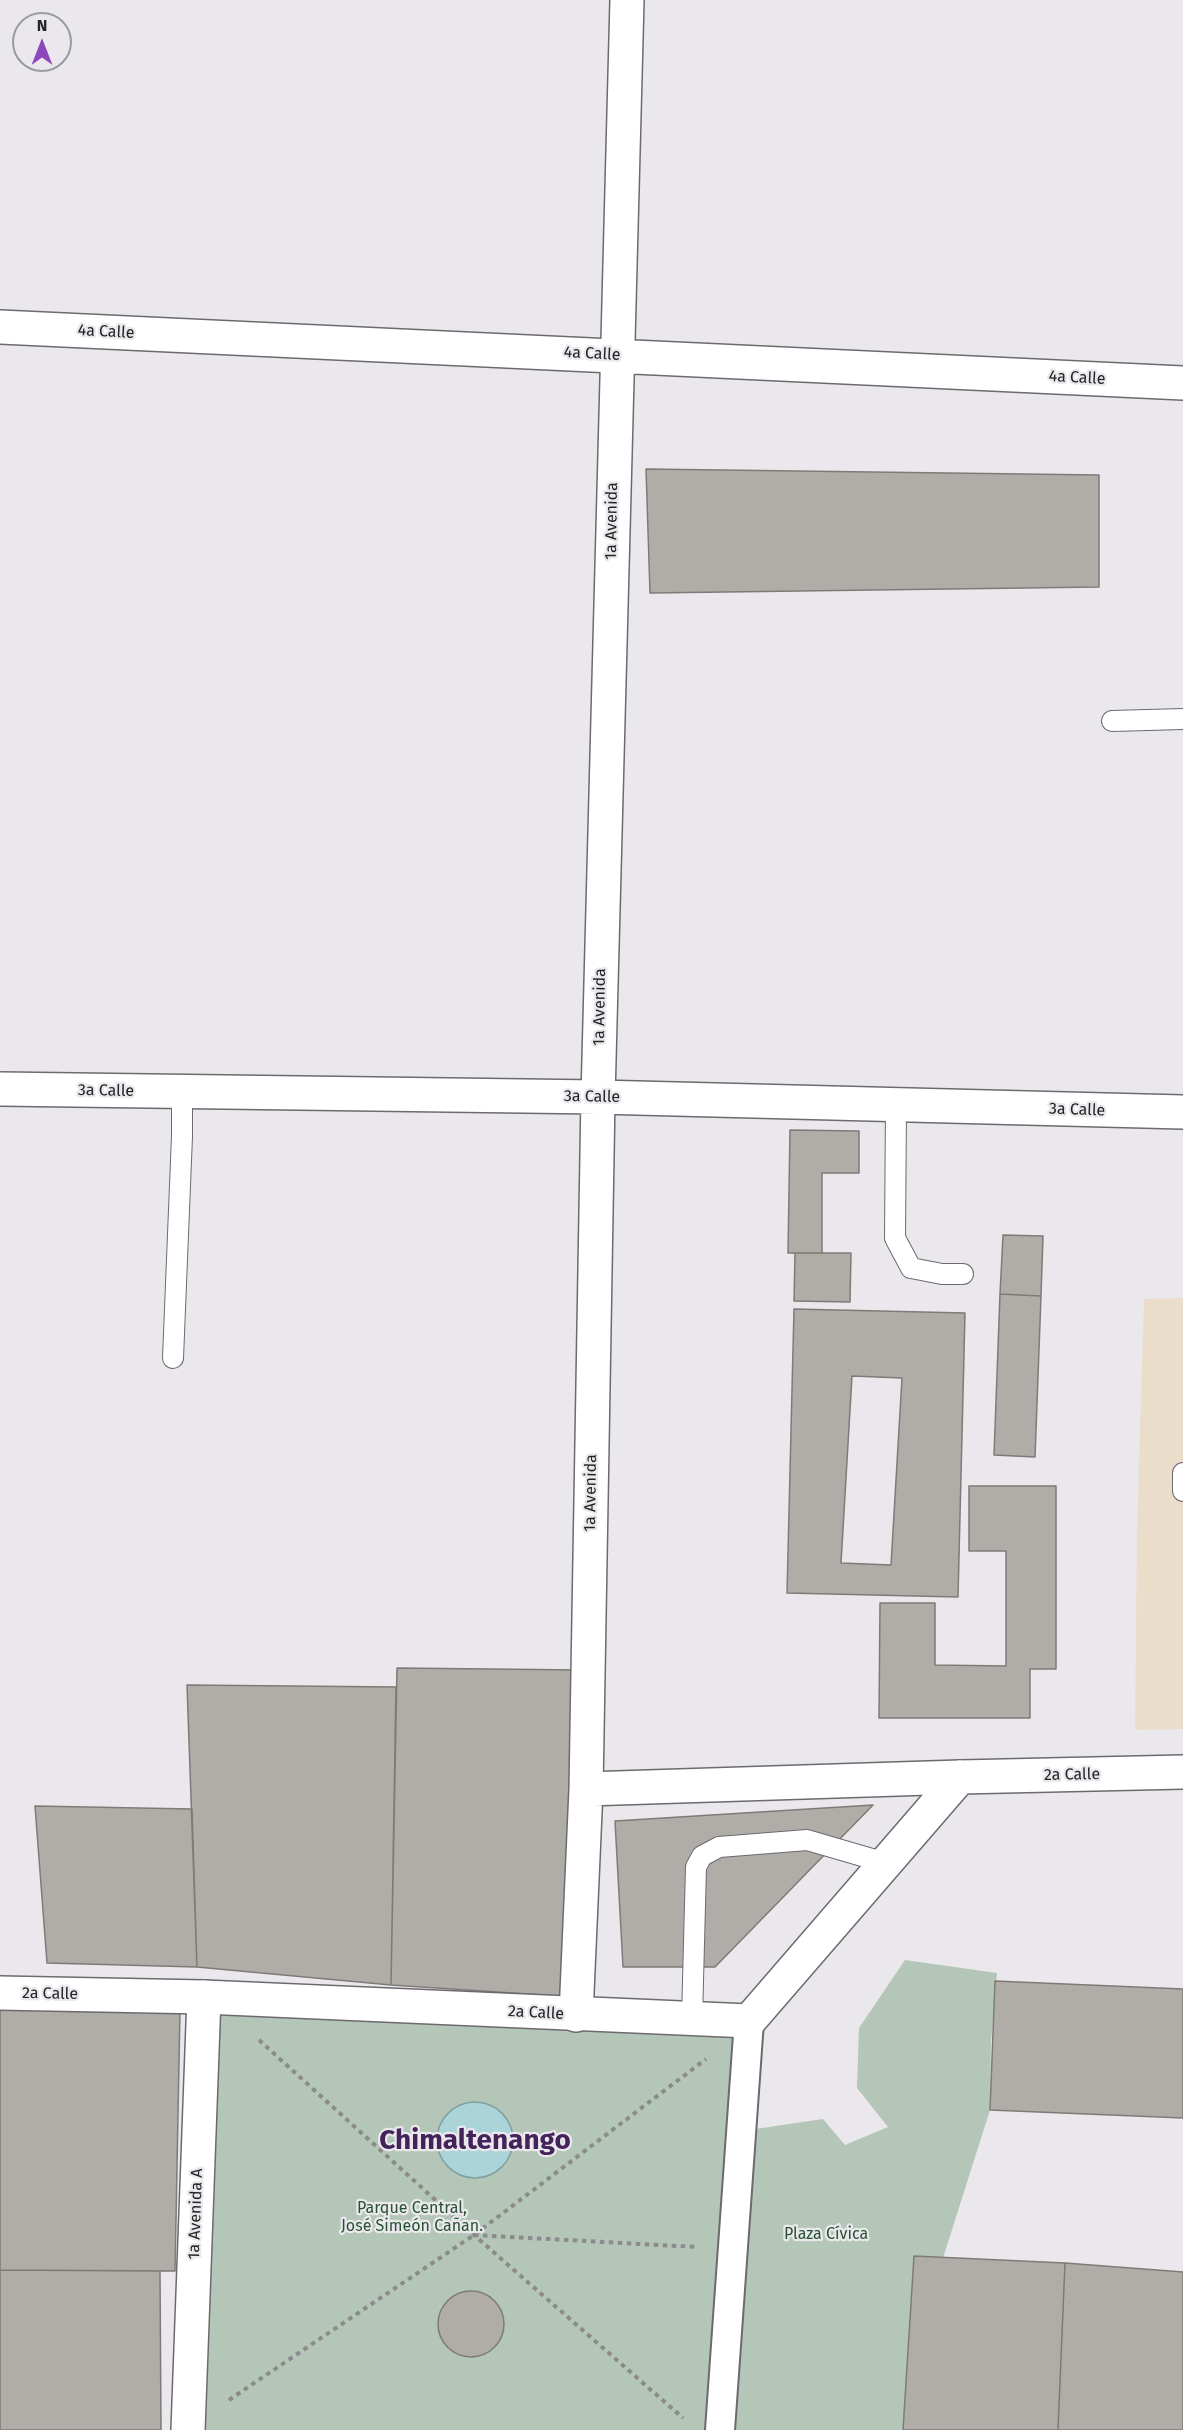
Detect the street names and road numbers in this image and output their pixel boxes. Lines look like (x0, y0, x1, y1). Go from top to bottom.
street label: 4a Calle (77, 321, 135, 343)
street label: 4a Calle (563, 343, 621, 365)
street label: 4a Calle (1048, 367, 1106, 389)
street label: 1a Avenida (602, 482, 622, 560)
street label: 1a Avenida (590, 968, 610, 1046)
street label: 3a Calle (78, 1081, 134, 1101)
street label: 3a Calle (564, 1087, 620, 1107)
street label: 3a Calle (1049, 1099, 1105, 1121)
street label: 1a Avenida (581, 1454, 601, 1532)
street label: 2a Calle (1044, 1765, 1100, 1785)
street label: 2a Calle (22, 1984, 78, 2004)
street label: 2a Calle (508, 2002, 564, 2024)
street label: 1a Avenida A (185, 2168, 207, 2260)

